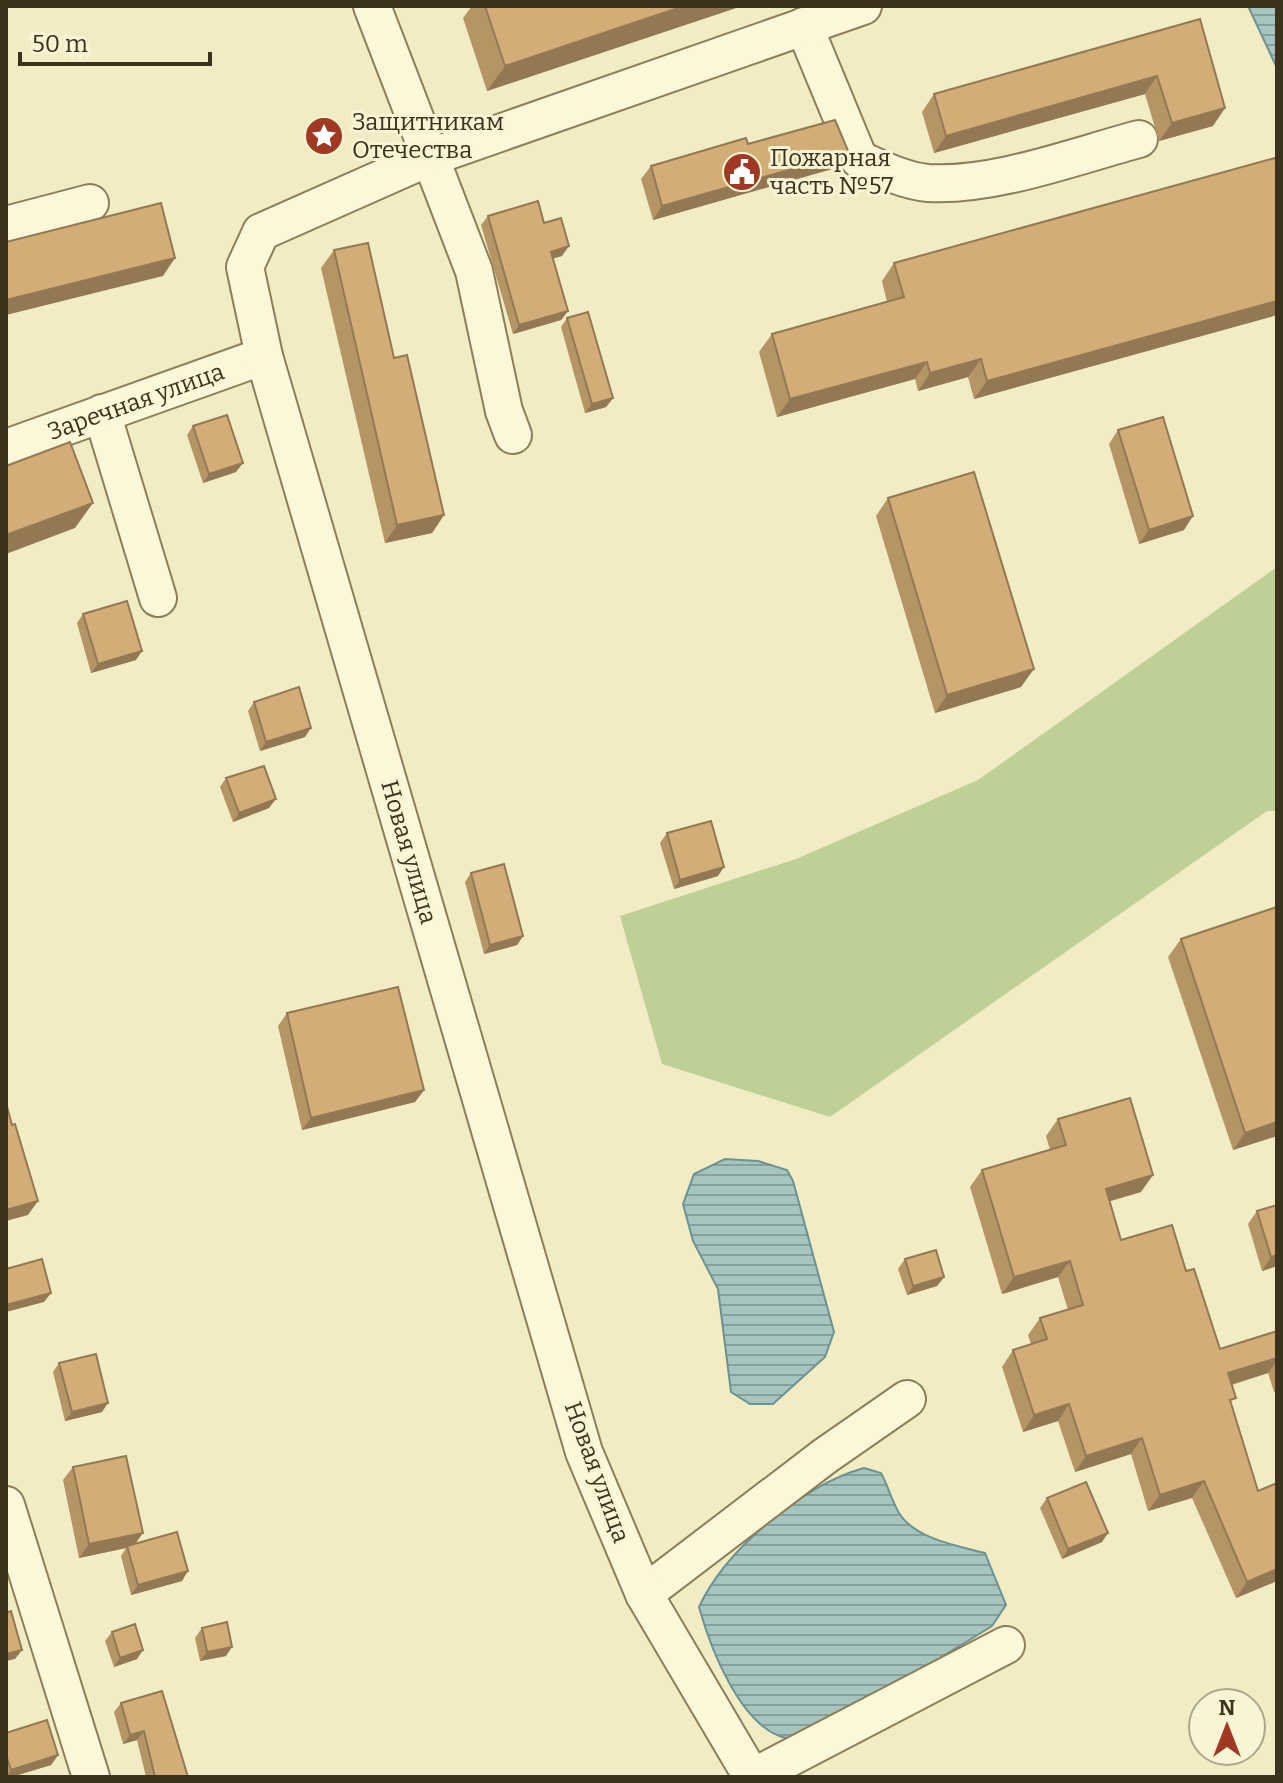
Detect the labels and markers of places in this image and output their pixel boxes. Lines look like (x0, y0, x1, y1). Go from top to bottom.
place label: Защитникам Отечества (352, 108, 504, 164)
place icon: Защитникам Отечества (303, 115, 345, 157)
place label: Пожарная часть №57 (769, 144, 893, 200)
public building icon: Пожарная часть №57 (721, 151, 763, 193)

